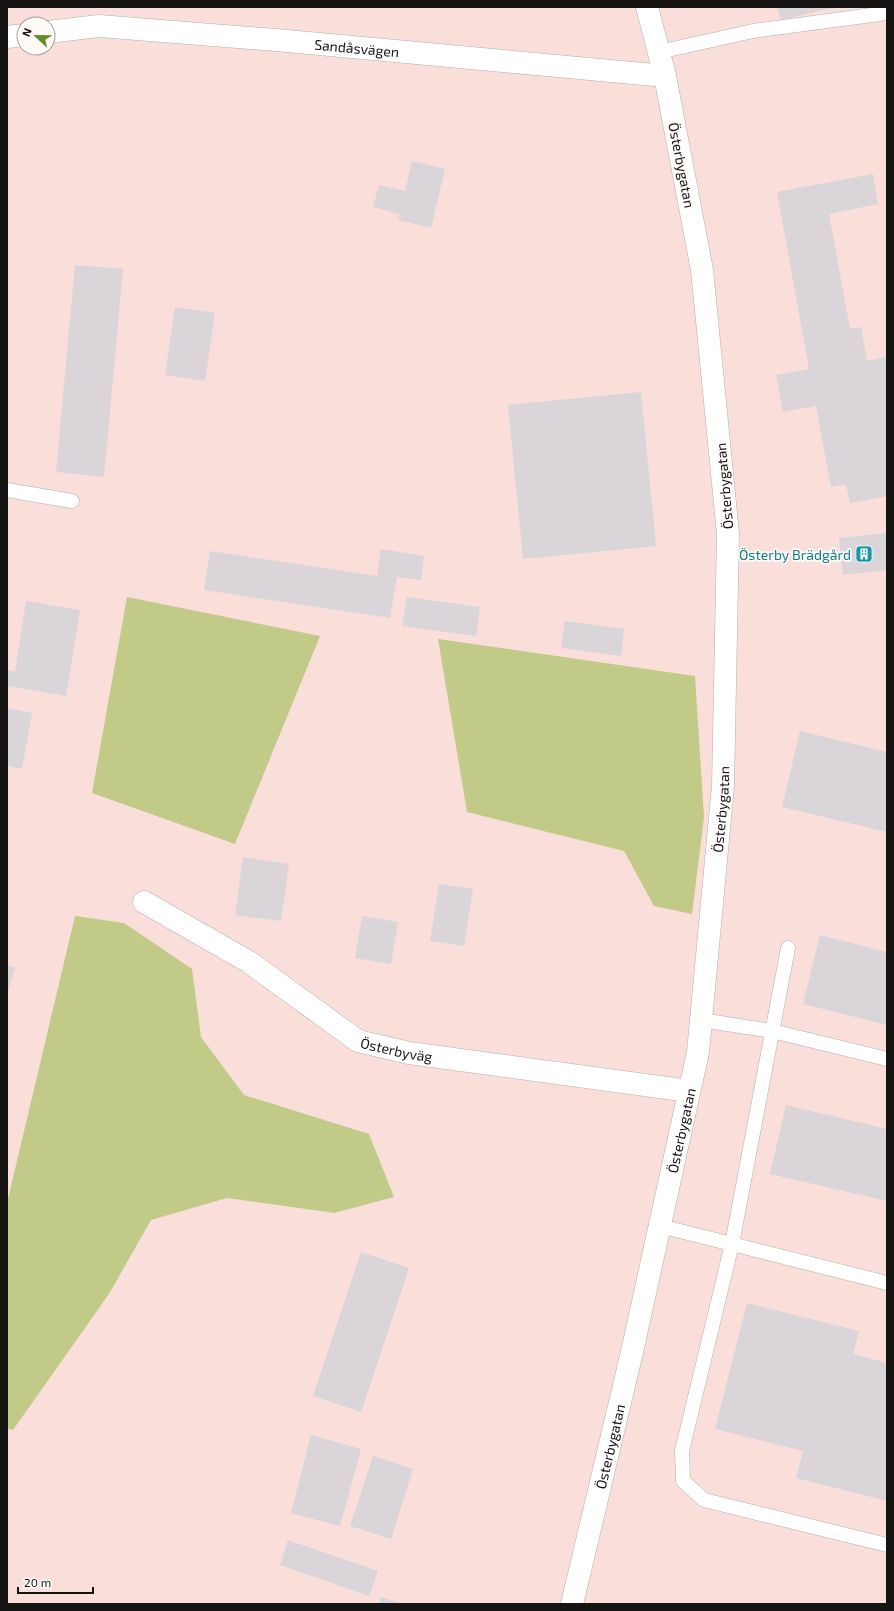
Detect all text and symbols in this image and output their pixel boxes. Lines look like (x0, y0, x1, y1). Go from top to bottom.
north arrow (16, 16, 56, 56)
text: N (19, 26, 34, 38)
street label: Sandåsvägen (314, 35, 400, 60)
street label: Österbygatan (665, 121, 699, 209)
street label: Österbygatan (712, 442, 736, 530)
building icon: Österby Brädgård (854, 544, 874, 564)
place label: Österby Brädgård (739, 546, 851, 563)
street label: Österbygatan (708, 766, 732, 853)
street label: Österbyväg (359, 1033, 434, 1065)
street label: Österbygatan (663, 1086, 698, 1175)
street label: Österbygatan (591, 1402, 628, 1491)
scale bar (18, 1569, 93, 1595)
text: 20 m (24, 1575, 51, 1589)

